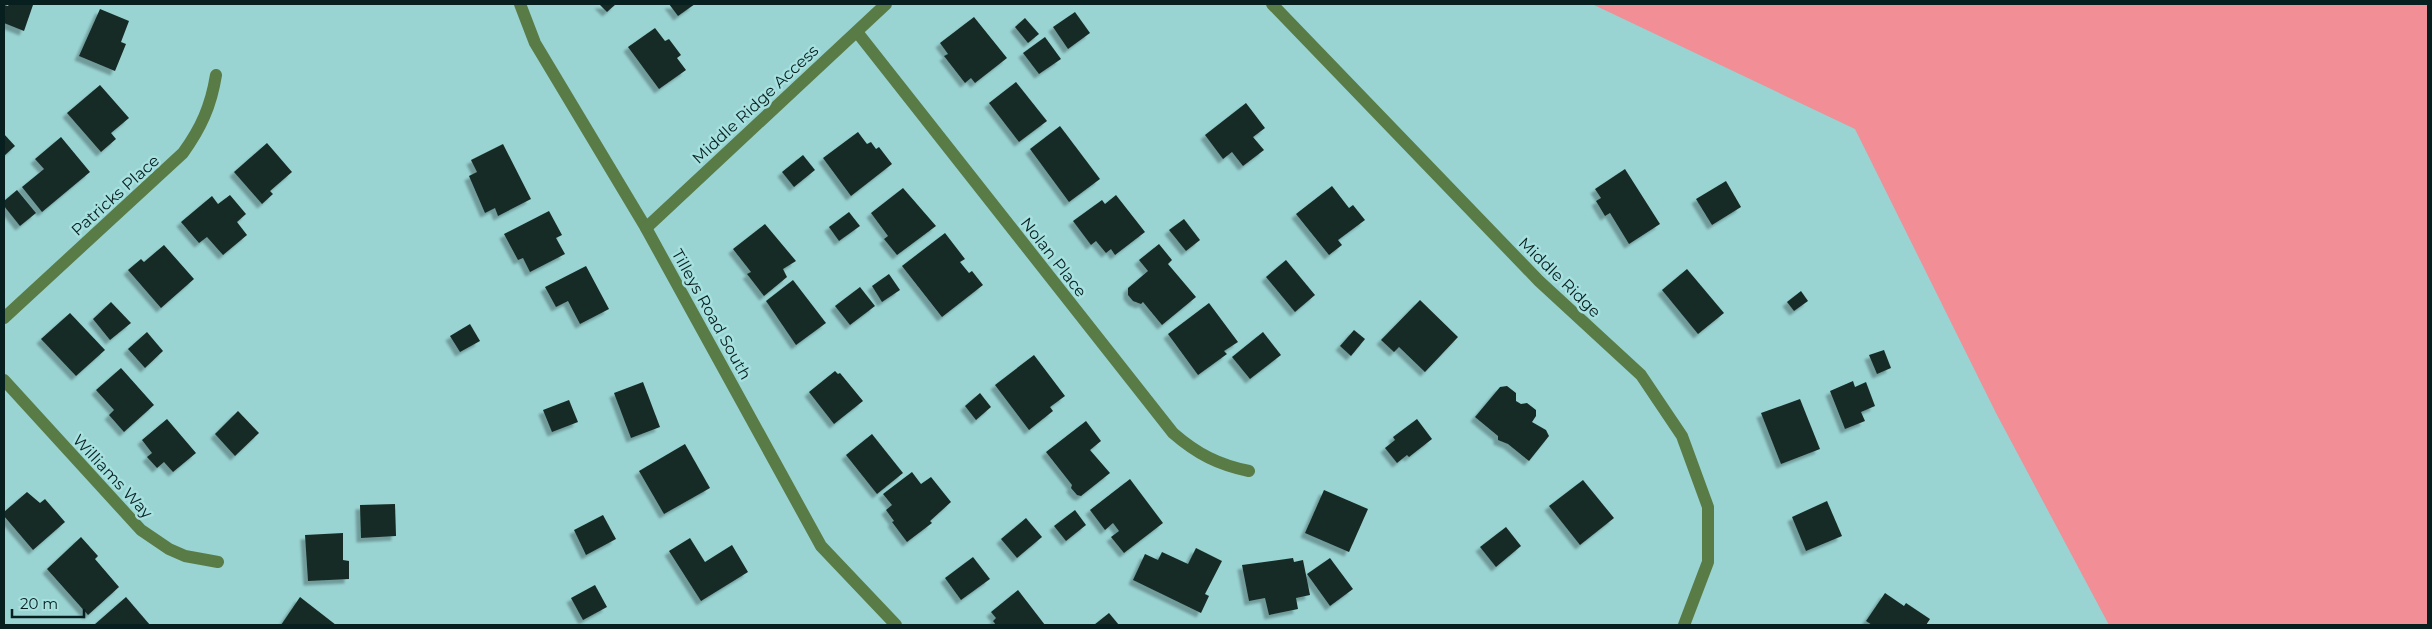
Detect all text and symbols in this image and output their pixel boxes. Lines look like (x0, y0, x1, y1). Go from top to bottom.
street label: Middle Ridge Access (688, 41, 822, 168)
street label: Patricks Place (67, 151, 163, 240)
street label: Nolan Place (1017, 214, 1091, 301)
street label: Middle Ridge (1515, 233, 1605, 321)
street label: Tilleys Road South (668, 246, 755, 383)
street label: Williams Way (69, 430, 157, 522)
scale bar (12, 586, 85, 618)
text: 20 m (20, 594, 58, 613)

